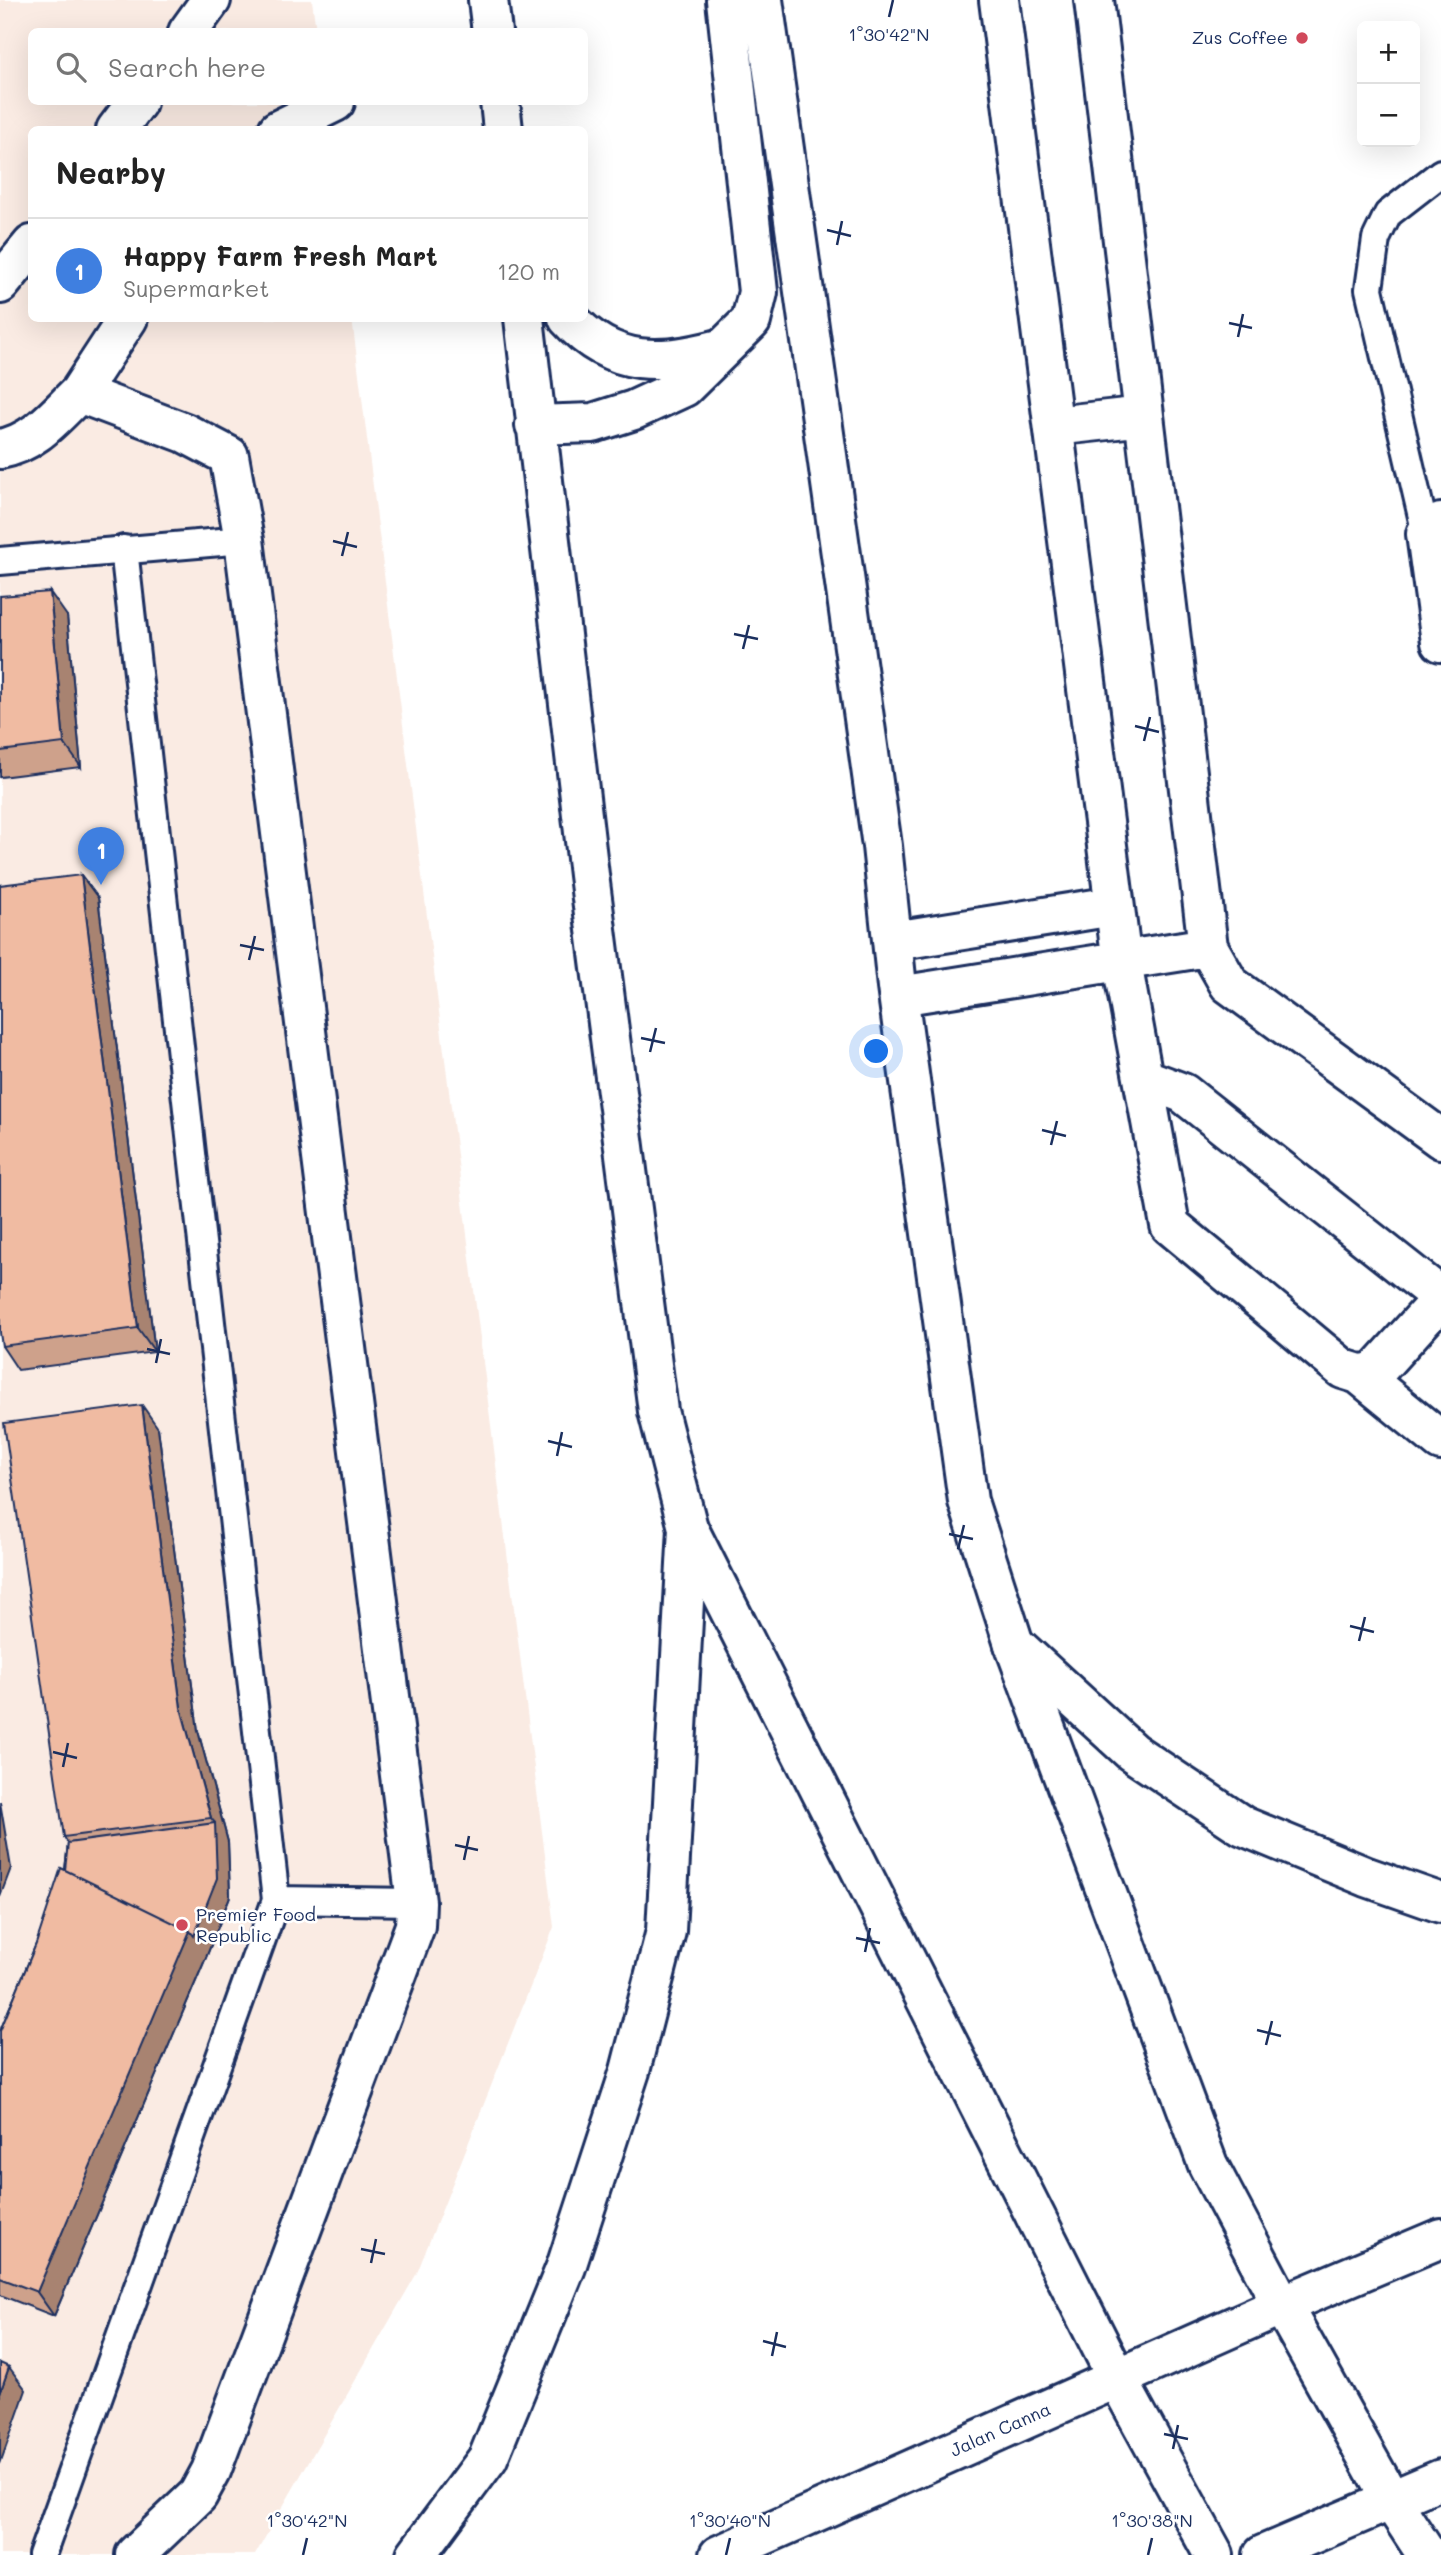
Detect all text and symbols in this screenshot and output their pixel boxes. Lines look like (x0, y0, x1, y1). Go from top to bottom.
map controls (1357, 21, 1420, 147)
button: + (1357, 21, 1420, 84)
text: 1°30'42"N (849, 22, 929, 46)
place label: Zus Coffee (1192, 25, 1288, 49)
search box (28, 28, 588, 105)
marker: Zus Coffee (1294, 30, 1310, 46)
icon: search (52, 48, 90, 86)
text: Search here (108, 50, 266, 84)
button: − (1357, 84, 1420, 147)
text: Nearby (56, 152, 166, 192)
text: Happy Farm Fresh Mart (123, 239, 438, 273)
text: 1 (74, 256, 84, 286)
text: 120 m (497, 256, 560, 286)
text: Supermarket (123, 273, 269, 303)
pin: 1 (78, 827, 124, 885)
your location (859, 1034, 893, 1068)
place label: Premier Food Republic (196, 1902, 316, 1947)
marker: Premier Food Republic (174, 1917, 190, 1933)
street label: Jalan Canna (946, 2396, 1054, 2462)
text: 1°30'42"N (267, 2508, 347, 2532)
text: 1°30'40"N (689, 2508, 771, 2532)
text: 1°30'38"N (1111, 2508, 1193, 2532)

